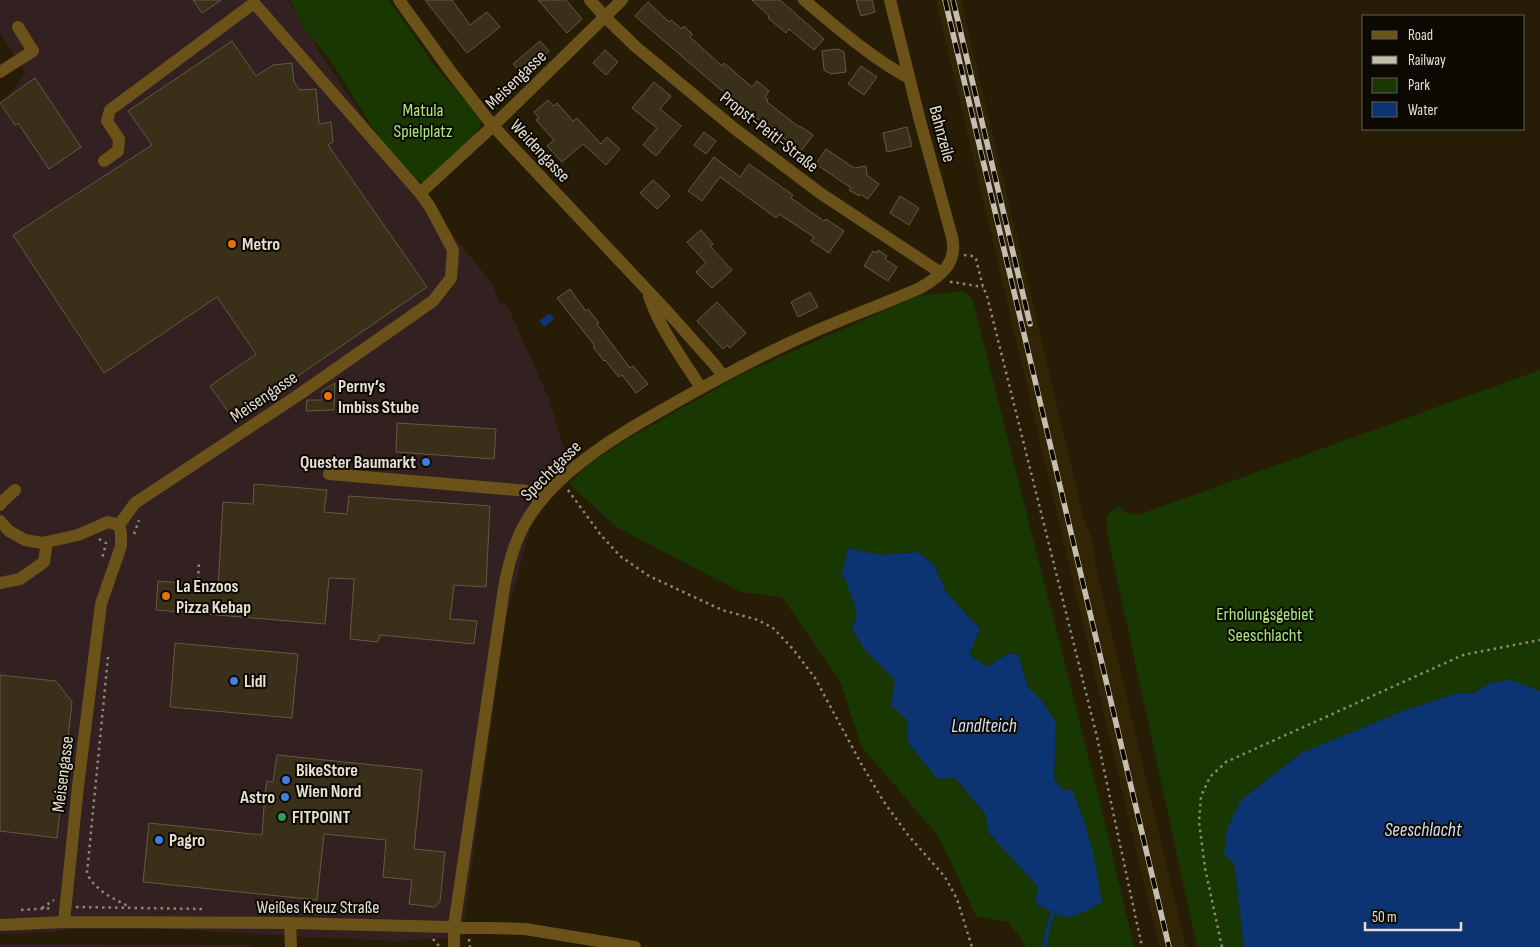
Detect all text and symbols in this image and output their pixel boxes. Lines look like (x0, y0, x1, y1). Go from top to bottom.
legend (1362, 15, 1525, 130)
text: Road (1408, 26, 1433, 45)
street label: Meisengasse (481, 46, 551, 114)
text: Railway (1408, 51, 1446, 70)
text: Park (1408, 76, 1430, 95)
street label: Propst-Peitl-Straße (716, 87, 822, 177)
park label: Matula Spielplatz (394, 100, 453, 142)
text: Water (1408, 101, 1439, 120)
street label: Bahnzeile (924, 103, 960, 165)
street label: Weidengasse (506, 115, 574, 187)
place label: Metro (242, 234, 280, 255)
marker: Metro (226, 238, 238, 250)
street label: Meisengasse (226, 367, 302, 427)
place label: Perny’s Imbiss Stube (338, 376, 419, 418)
marker: Perny’s Imbiss Stube (322, 390, 334, 402)
street label: Spechtgasse (516, 436, 586, 506)
place label: Quester Baumarkt (300, 452, 416, 473)
marker: Quester Baumarkt (420, 456, 432, 468)
place label: La Enzoos Pizza Kebap (176, 576, 251, 618)
marker: La Enzoos Pizza Kebap (160, 590, 172, 602)
park label: Erholungsgebiet Seeschlacht (1216, 604, 1314, 646)
place label: Lidl (244, 671, 266, 692)
marker: Lidl (228, 675, 240, 687)
water label: Landlteich (951, 715, 1017, 738)
street label: Meisengasse (48, 735, 78, 813)
place label: BikeStore Wien Nord (296, 760, 362, 802)
marker: BikeStore Wien Nord (280, 774, 292, 786)
place label: Astro (239, 787, 275, 808)
marker: Astro (279, 791, 291, 803)
place label: FITPOINT (292, 807, 350, 828)
marker: FITPOINT (276, 811, 288, 823)
water label: Seeschlacht (1384, 819, 1463, 842)
place label: Pagro (169, 830, 205, 851)
marker: Pagro (153, 834, 165, 846)
street label: Weißes Kreuz Straße (257, 897, 379, 918)
scale bar (1365, 900, 1461, 932)
text: 50 m (1372, 908, 1397, 927)

